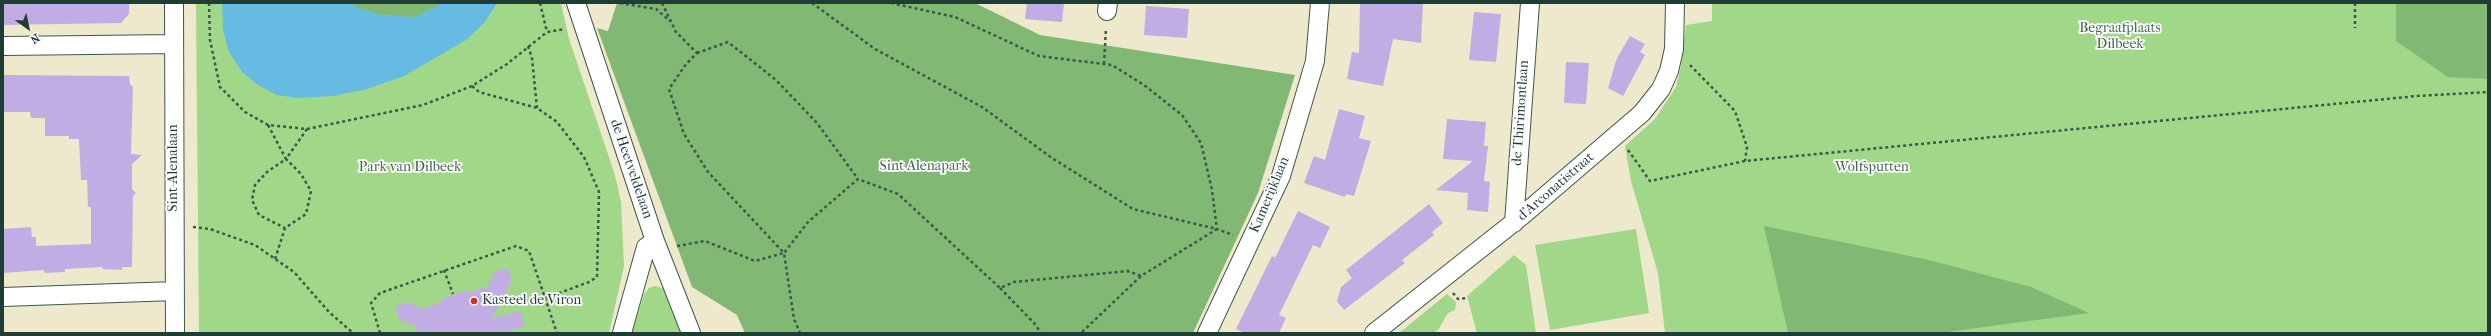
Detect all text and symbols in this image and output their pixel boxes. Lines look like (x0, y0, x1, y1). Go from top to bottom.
north arrow (8, 8, 48, 48)
park label: Begraafplaats Dilbeek (2079, 21, 2161, 54)
text: N (28, 31, 42, 46)
street label: de Thirimontlaan (1509, 60, 1533, 166)
street label: de Heetveldelaan (606, 117, 656, 221)
street label: Sint-Alenalaan (166, 124, 182, 212)
street label: d'Arconatistraat (1514, 149, 1598, 225)
street label: Kamerijklaan (1246, 154, 1294, 236)
park label: Sint Alenapark (880, 159, 968, 175)
park label: Park van Dilbeek (359, 160, 461, 176)
park label: Wolfsputten (1835, 160, 1909, 176)
place label: Kasteel de Viron (482, 293, 581, 309)
marker: Kasteel de Viron (469, 296, 479, 306)

